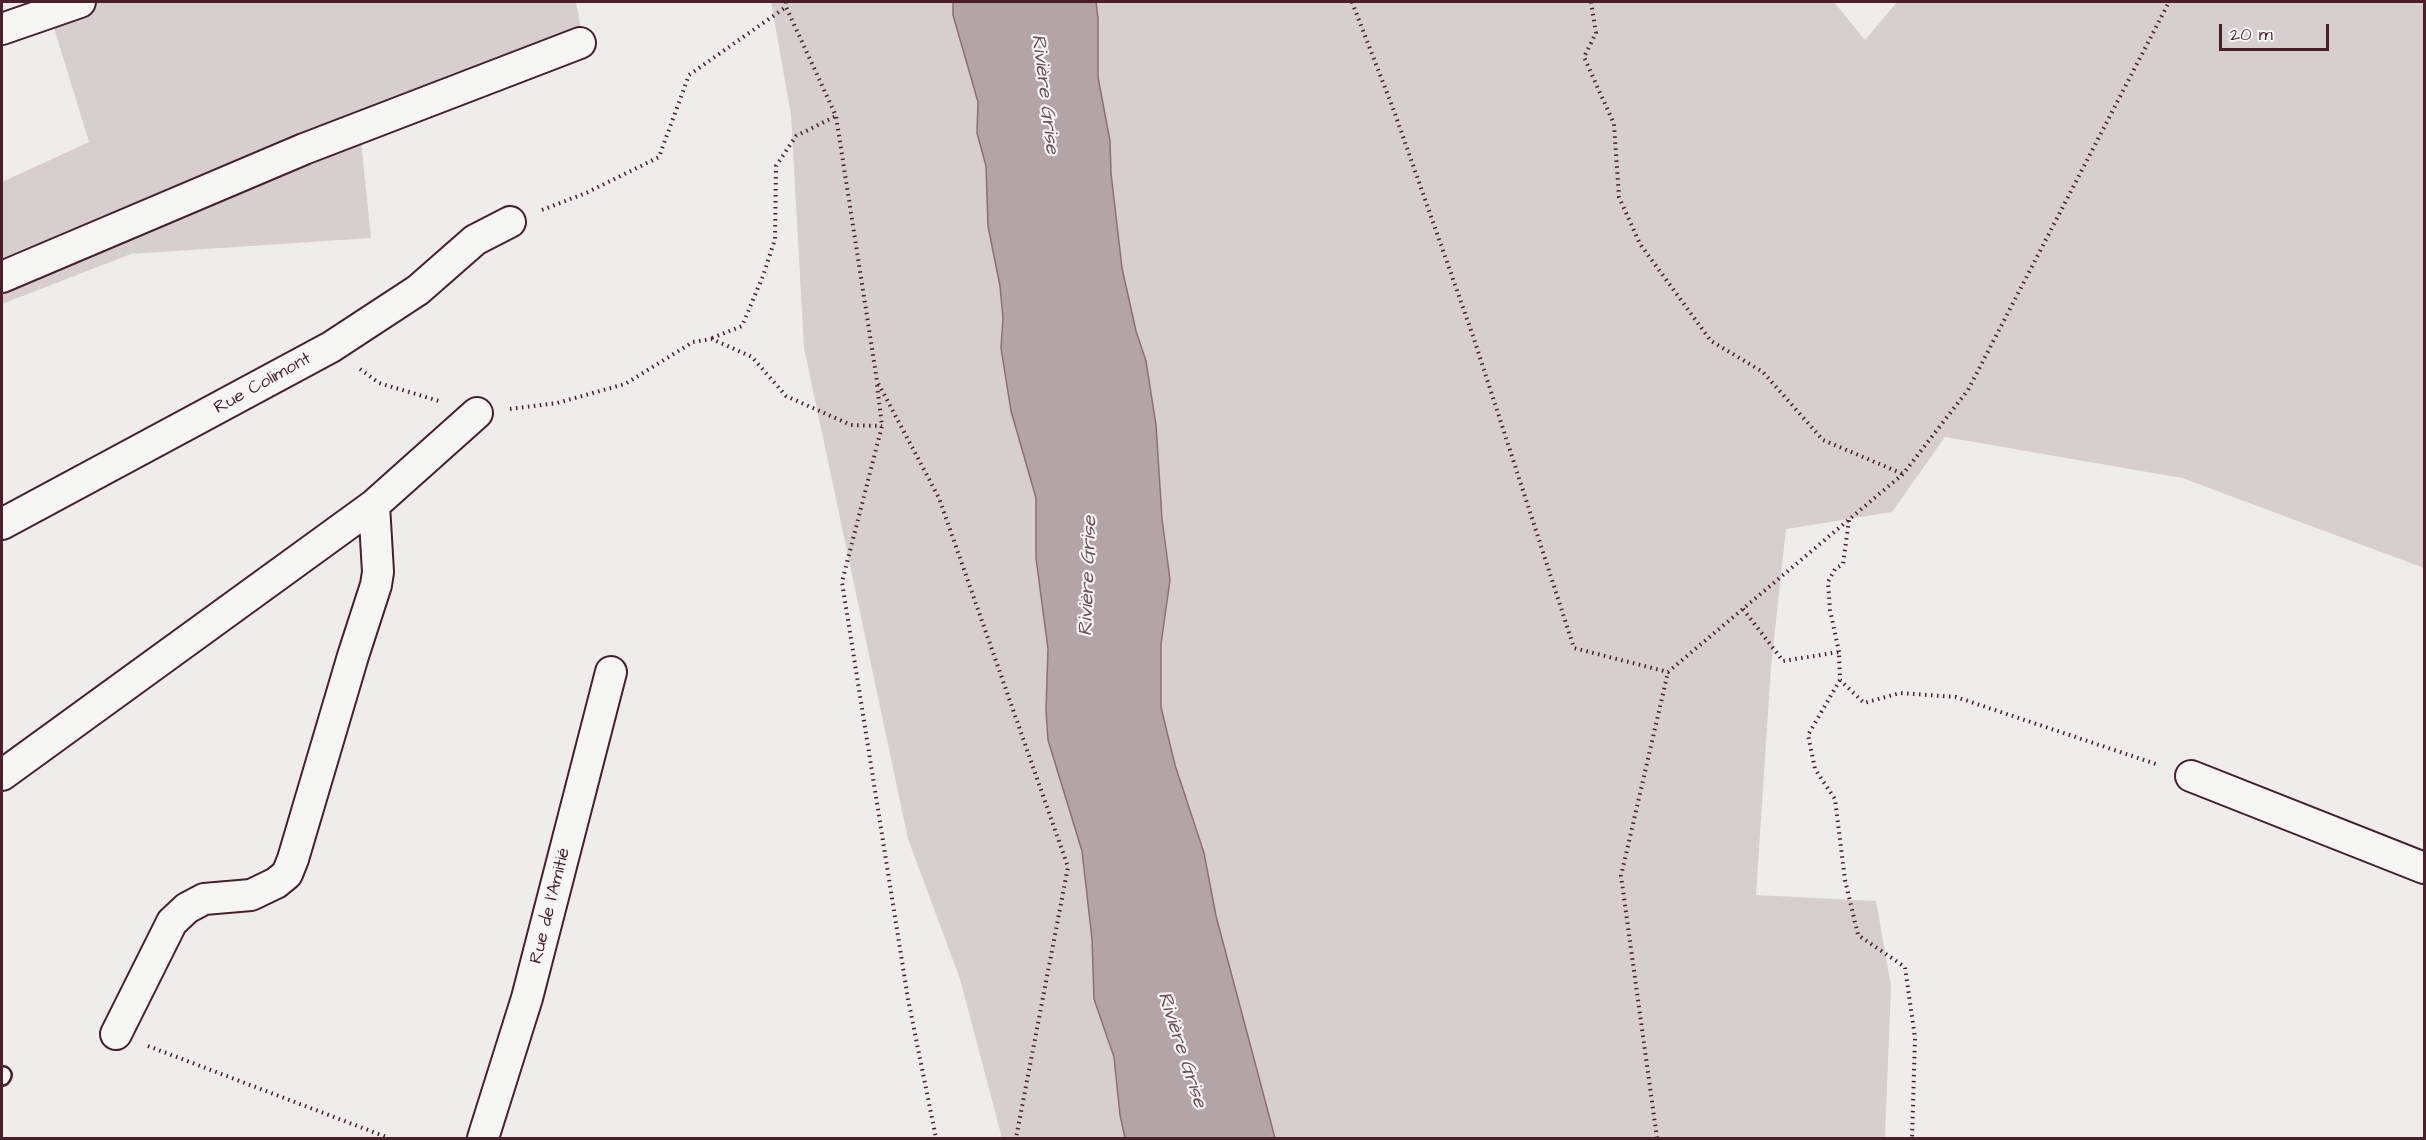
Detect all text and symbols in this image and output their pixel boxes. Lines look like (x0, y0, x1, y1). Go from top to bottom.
scale bar (2222, 12, 2332, 50)
text: 20 m (2230, 22, 2273, 47)
water label: Rivière Grise (1025, 33, 1063, 155)
street label: Rue Colimont (211, 348, 315, 420)
water label: Rivière Grise (1075, 516, 1103, 636)
street label: Rue de l'Amitié (526, 846, 576, 966)
water label: Rivière Grise (1151, 989, 1211, 1111)

